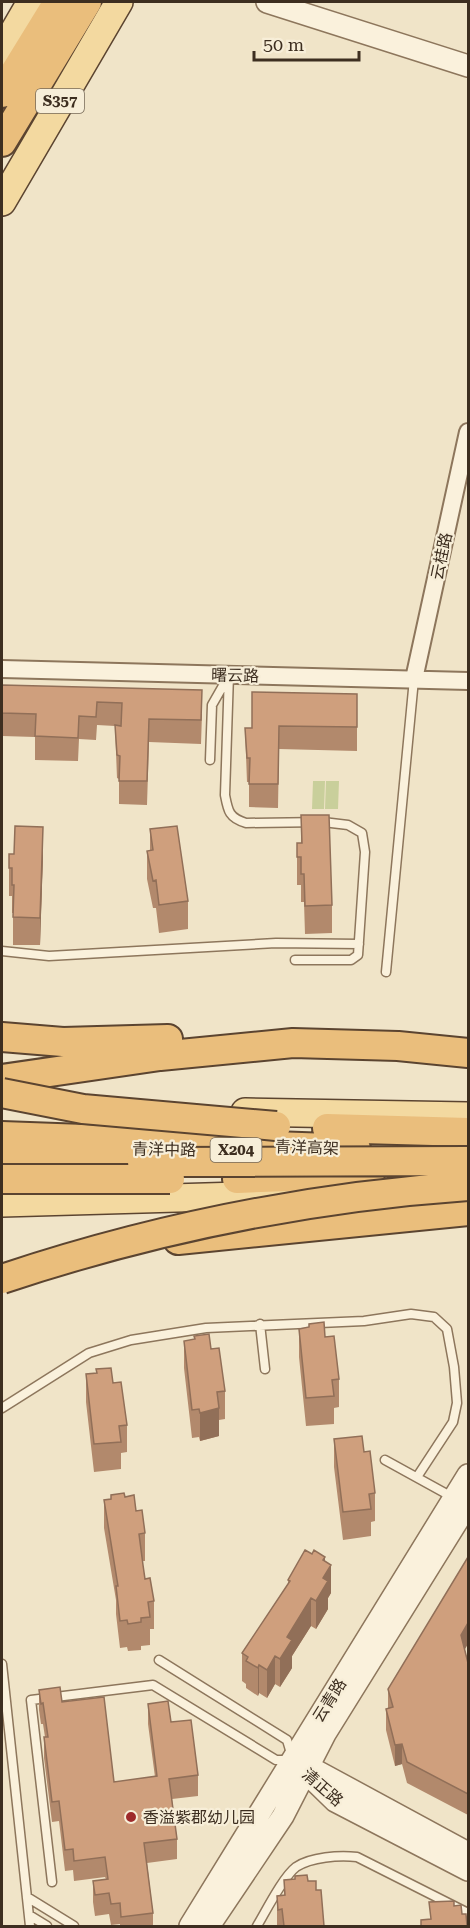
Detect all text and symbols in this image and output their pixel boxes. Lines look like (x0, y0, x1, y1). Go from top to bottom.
scale bar (254, 24, 359, 62)
text: 50 m (263, 34, 304, 55)
road number: S357 (36, 89, 84, 113)
street label: 云桂路 (427, 531, 456, 582)
street label: 曙云路 (211, 666, 259, 685)
street label: 青洋高架 (275, 1137, 339, 1158)
road number: X204 (210, 1138, 262, 1162)
street label: 青洋中路 (132, 1139, 196, 1160)
street label: 云青路 (309, 1675, 350, 1726)
street label: 清正路 (298, 1764, 347, 1810)
place label: 香溢紫郡幼儿园 (143, 1808, 255, 1827)
marker: 香溢紫郡幼儿园 (124, 1810, 138, 1824)

